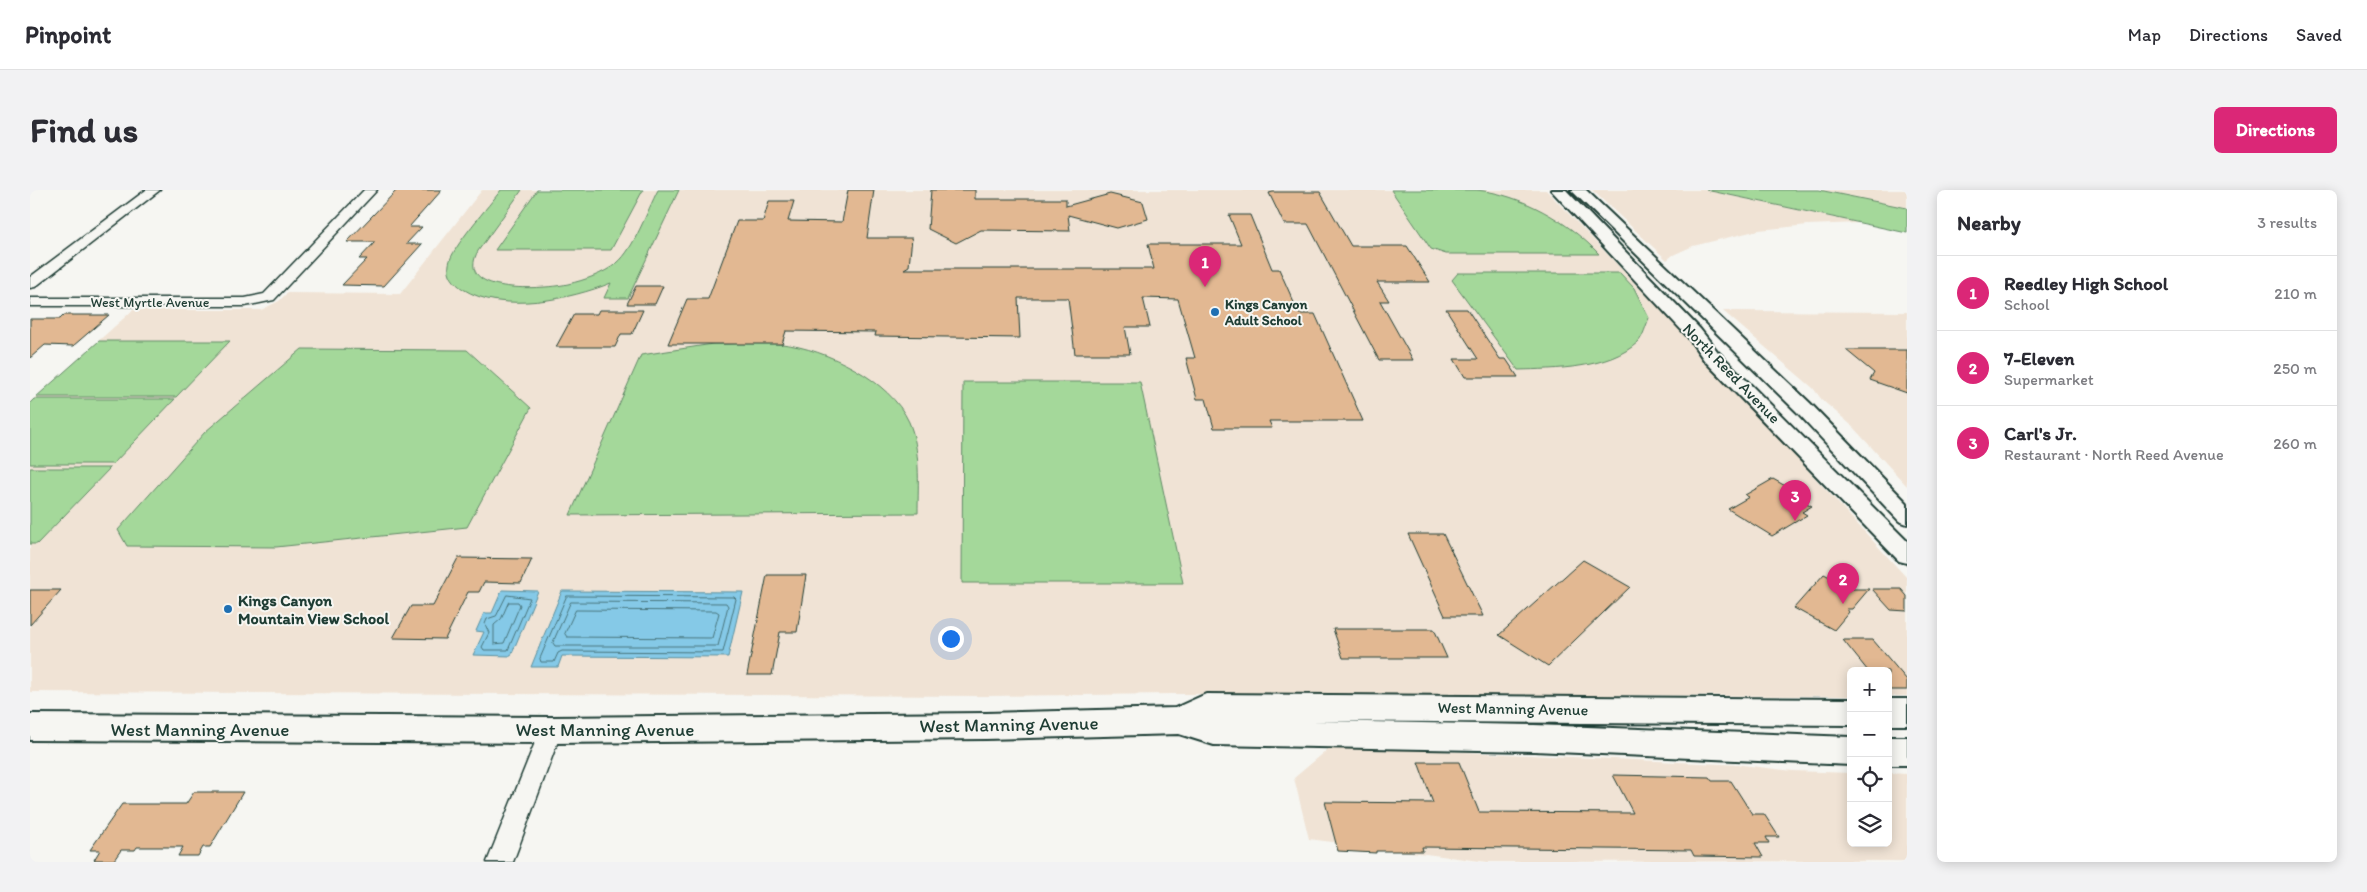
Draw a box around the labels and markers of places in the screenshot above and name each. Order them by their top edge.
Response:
pin: 1 [1189,246,1221,287]
place label: Kings Canyon Adult School [1224,296,1307,329]
marker: Kings Canyon Adult School [1209,306,1221,318]
pin: 3 [1779,480,1811,521]
pin: 2 [1827,563,1859,604]
place label: Kings Canyon Mountain View School [238,591,389,628]
marker: Kings Canyon Mountain View School [222,603,234,615]

